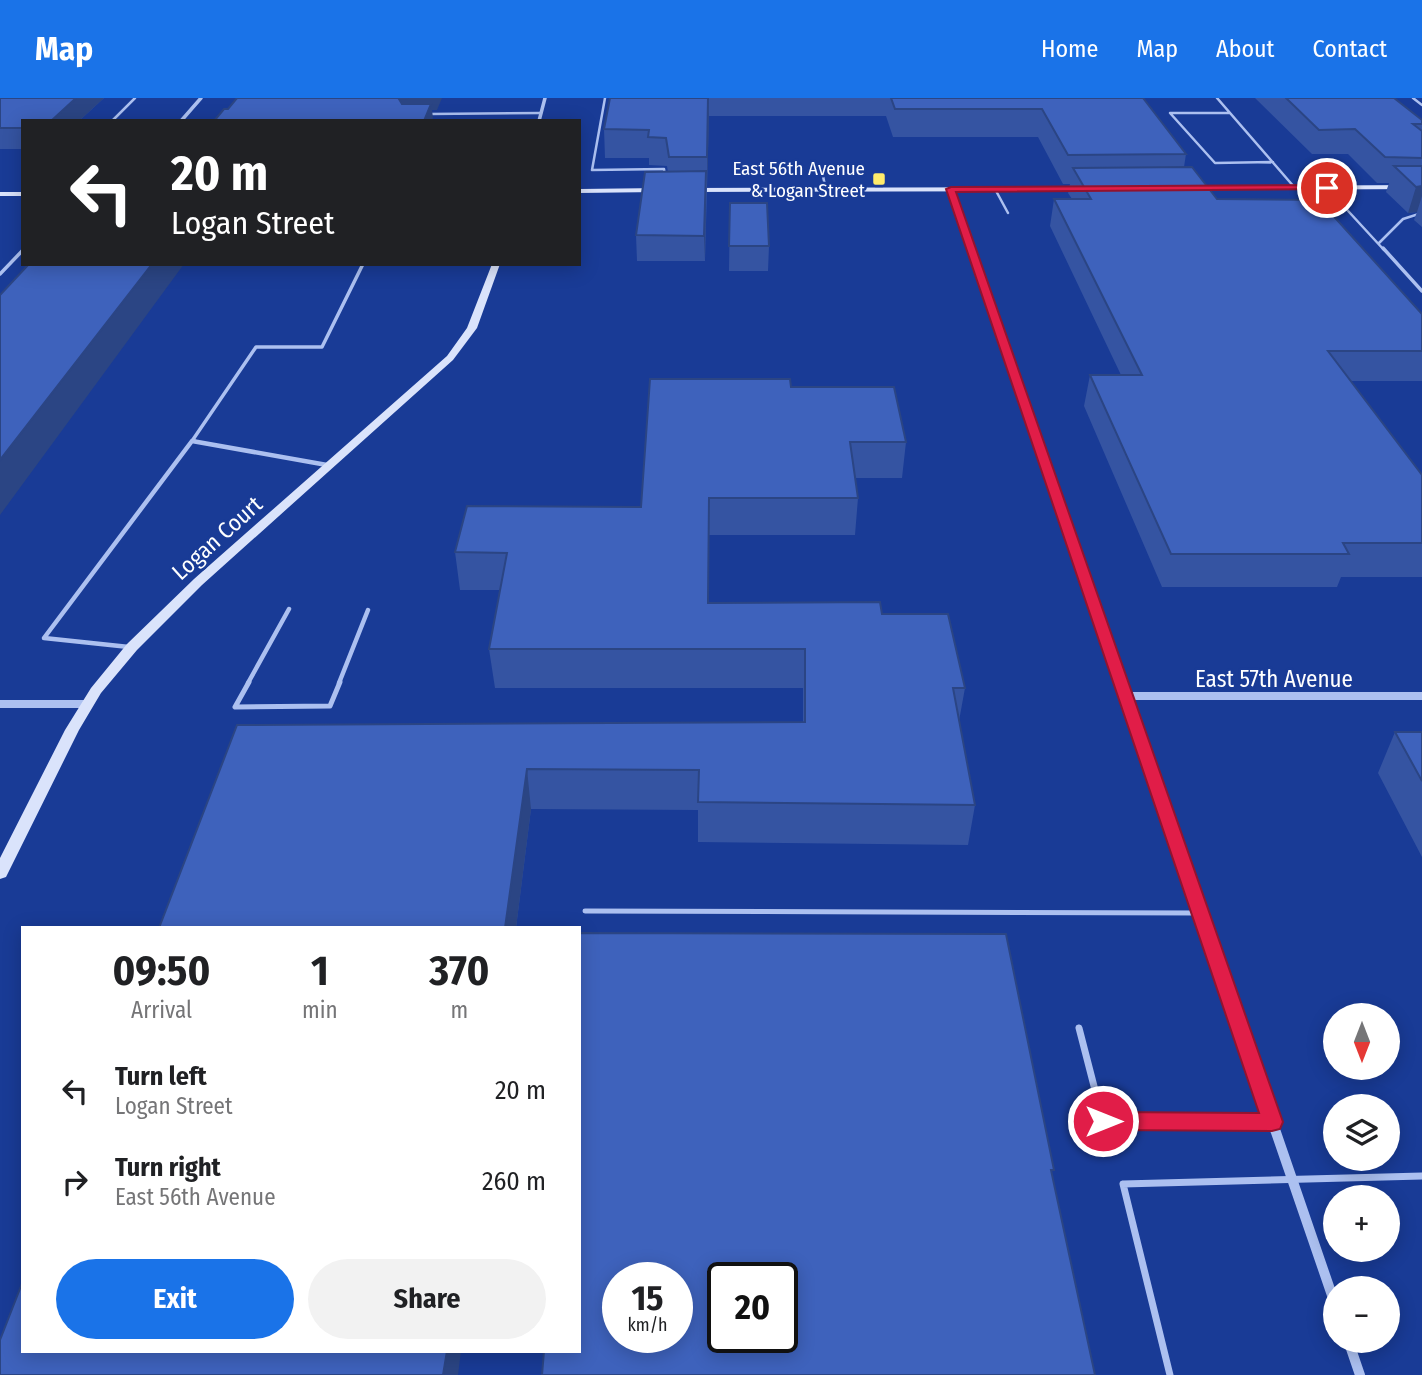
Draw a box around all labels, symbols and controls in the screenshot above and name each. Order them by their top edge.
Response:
text: Map [35,29,93,69]
text: Home [1041,35,1098,63]
text: Map [1136,35,1178,63]
text: About [1216,35,1274,63]
text: Contact [1312,35,1387,63]
text: 20 m [171,144,268,203]
icon: left [56,147,147,238]
place label: East 56th Avenue & Logan Street [732,157,866,202]
pin [1297,158,1357,218]
icon: arrive [1308,169,1346,207]
marker: East 56th Avenue & Logan Street [871,171,887,187]
text: Logan Street [171,204,335,242]
street label: Logan Court [166,490,268,586]
street label: East 57th Avenue [1195,665,1353,693]
text: 09:50 [113,946,210,996]
text: 1 [311,946,329,996]
text: 370 [429,946,489,996]
text: Arrival [131,996,192,1024]
text: min [302,996,338,1024]
text: m [450,996,468,1024]
north arrow [1323,1003,1400,1080]
map controls [1323,1003,1400,1353]
text: Turn left [115,1061,207,1092]
icon: left [56,1072,94,1110]
text: 20 m [495,1075,546,1106]
position arrow [1066,1084,1140,1158]
text: Logan Street [115,1092,233,1120]
button: layers [1323,1094,1400,1171]
text: Turn right [115,1152,221,1183]
icon: right [56,1163,94,1201]
text: 260 m [482,1166,546,1197]
text: East 56th Avenue [115,1183,276,1211]
button: + [1323,1185,1400,1262]
button: Exit [56,1259,294,1339]
button: Share [308,1259,546,1339]
speed limit sign: 20 [707,1262,798,1353]
button: − [1323,1276,1400,1353]
text: 15 [631,1277,663,1319]
text: km/h [627,1314,668,1336]

